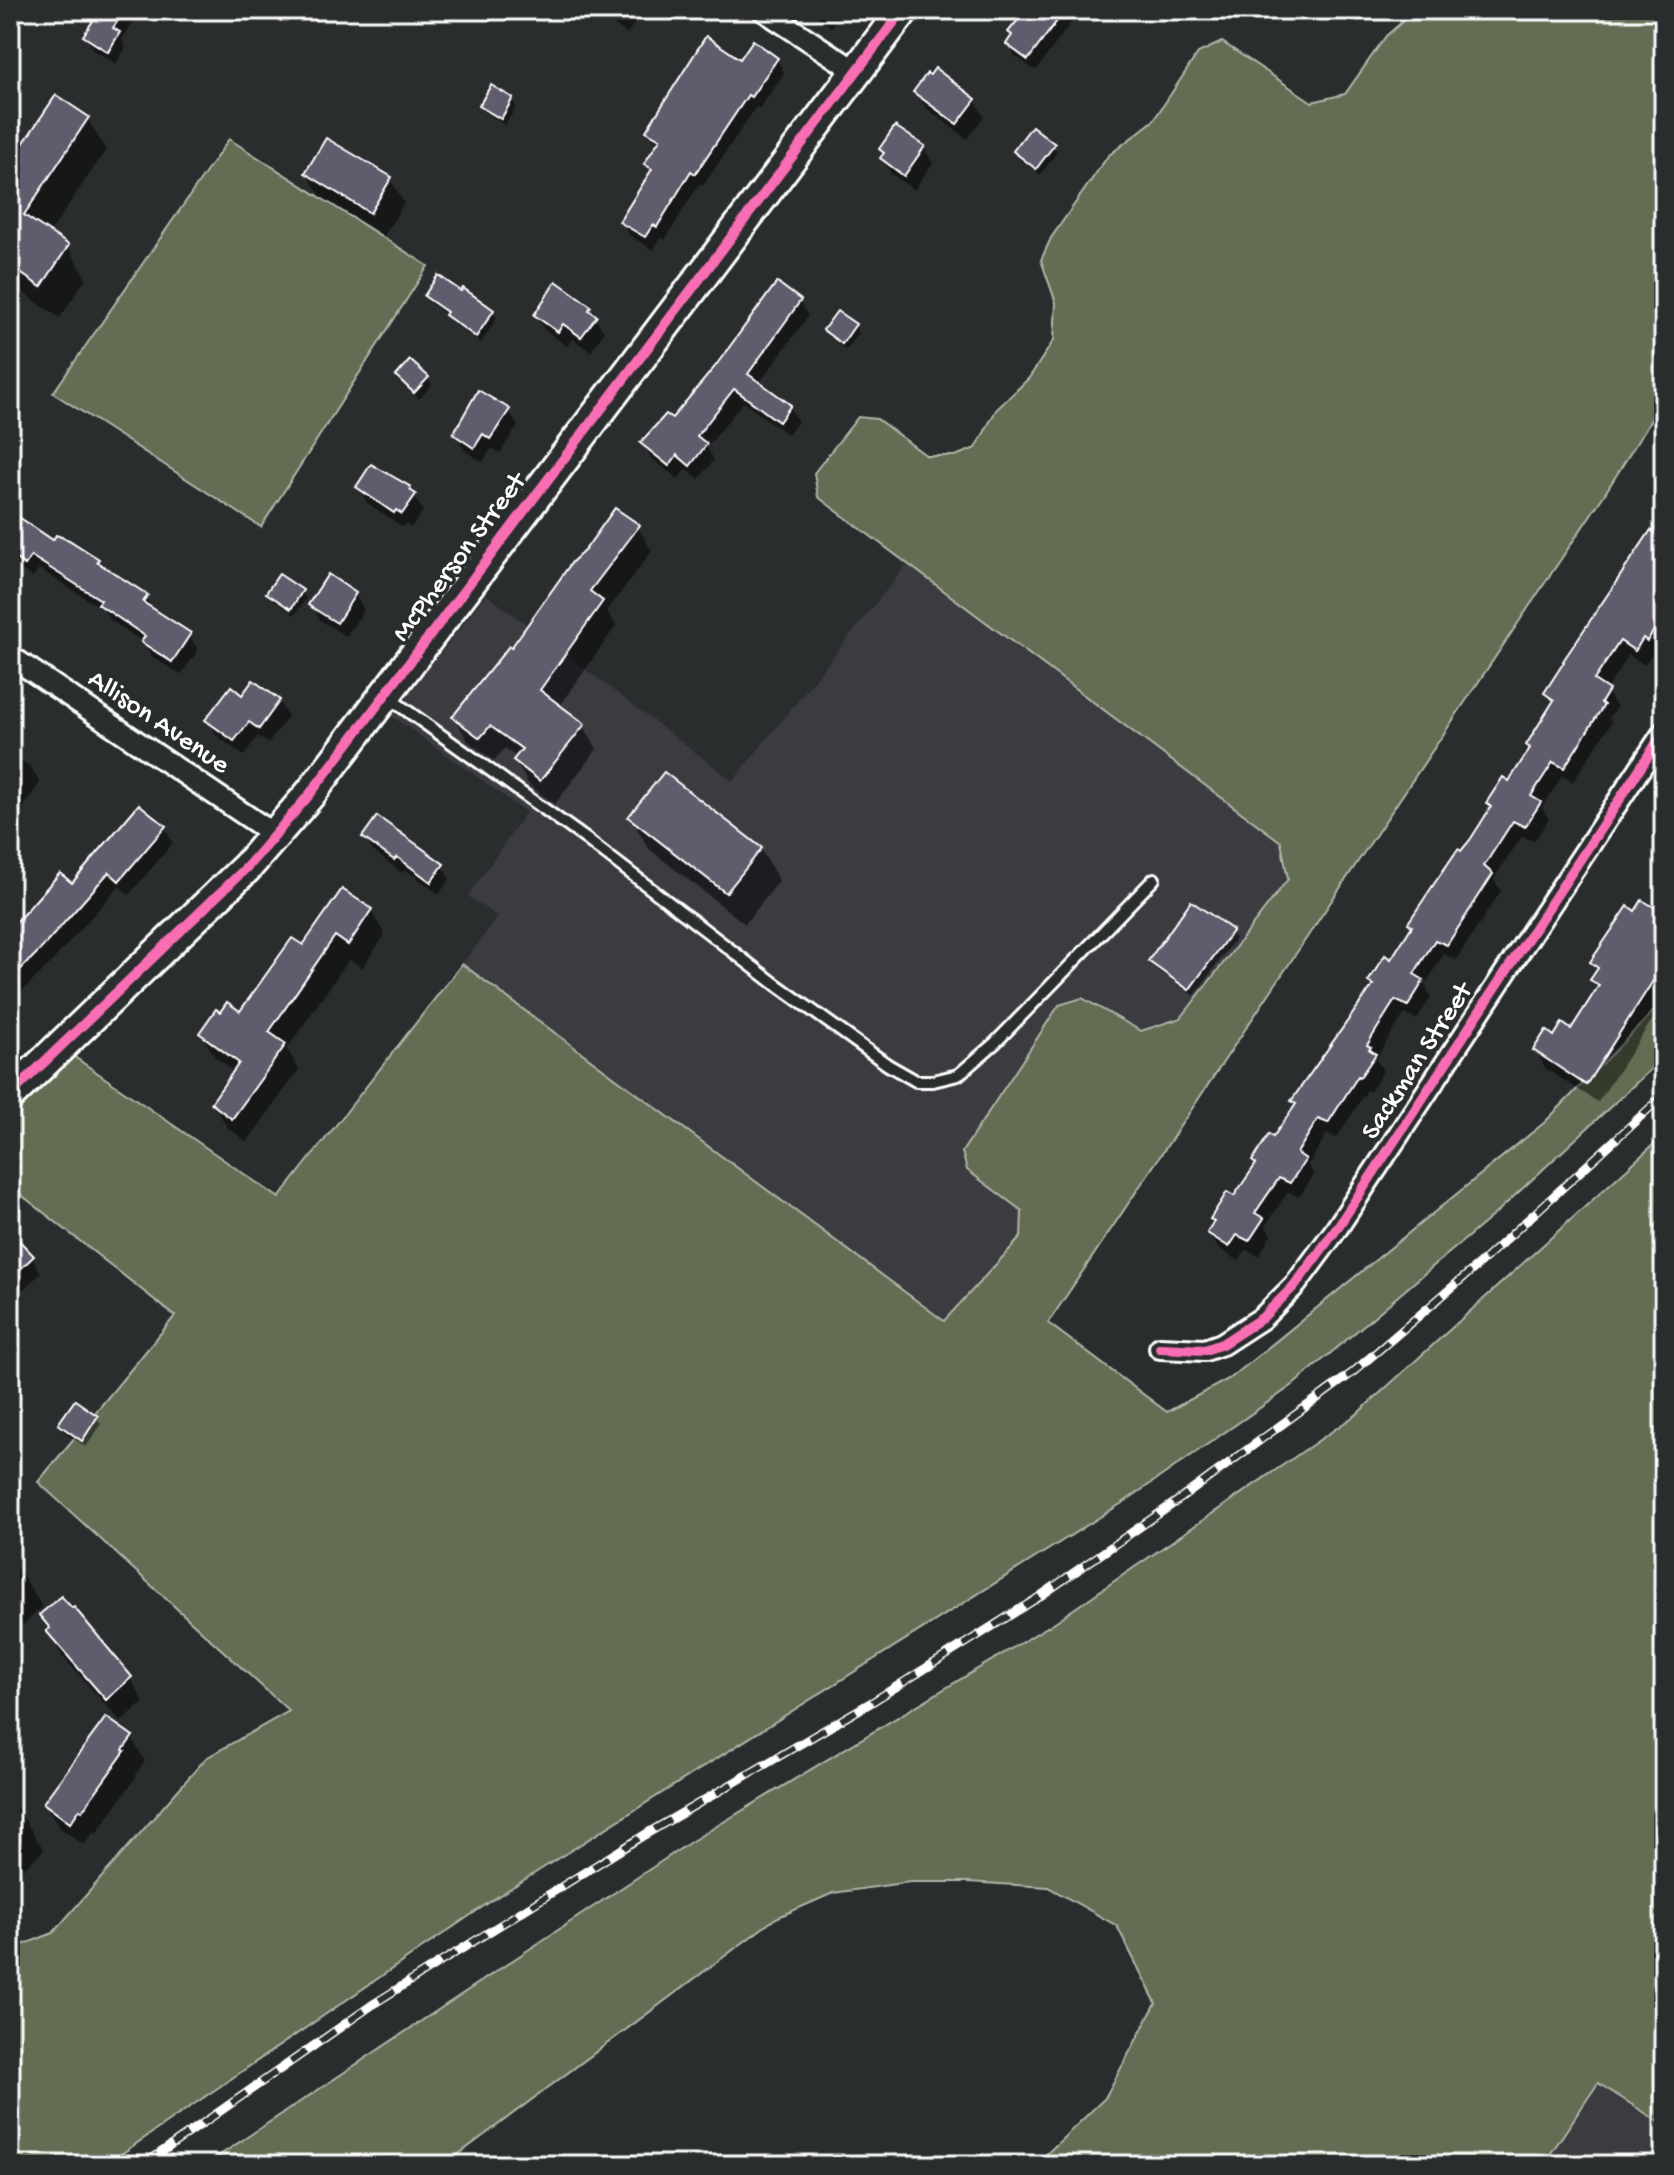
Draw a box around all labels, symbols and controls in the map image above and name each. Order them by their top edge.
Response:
street label: McPherson Street [386,465,536,649]
street label: Allison Avenue [81,663,236,783]
street label: Sackman Street [1355,975,1482,1147]

